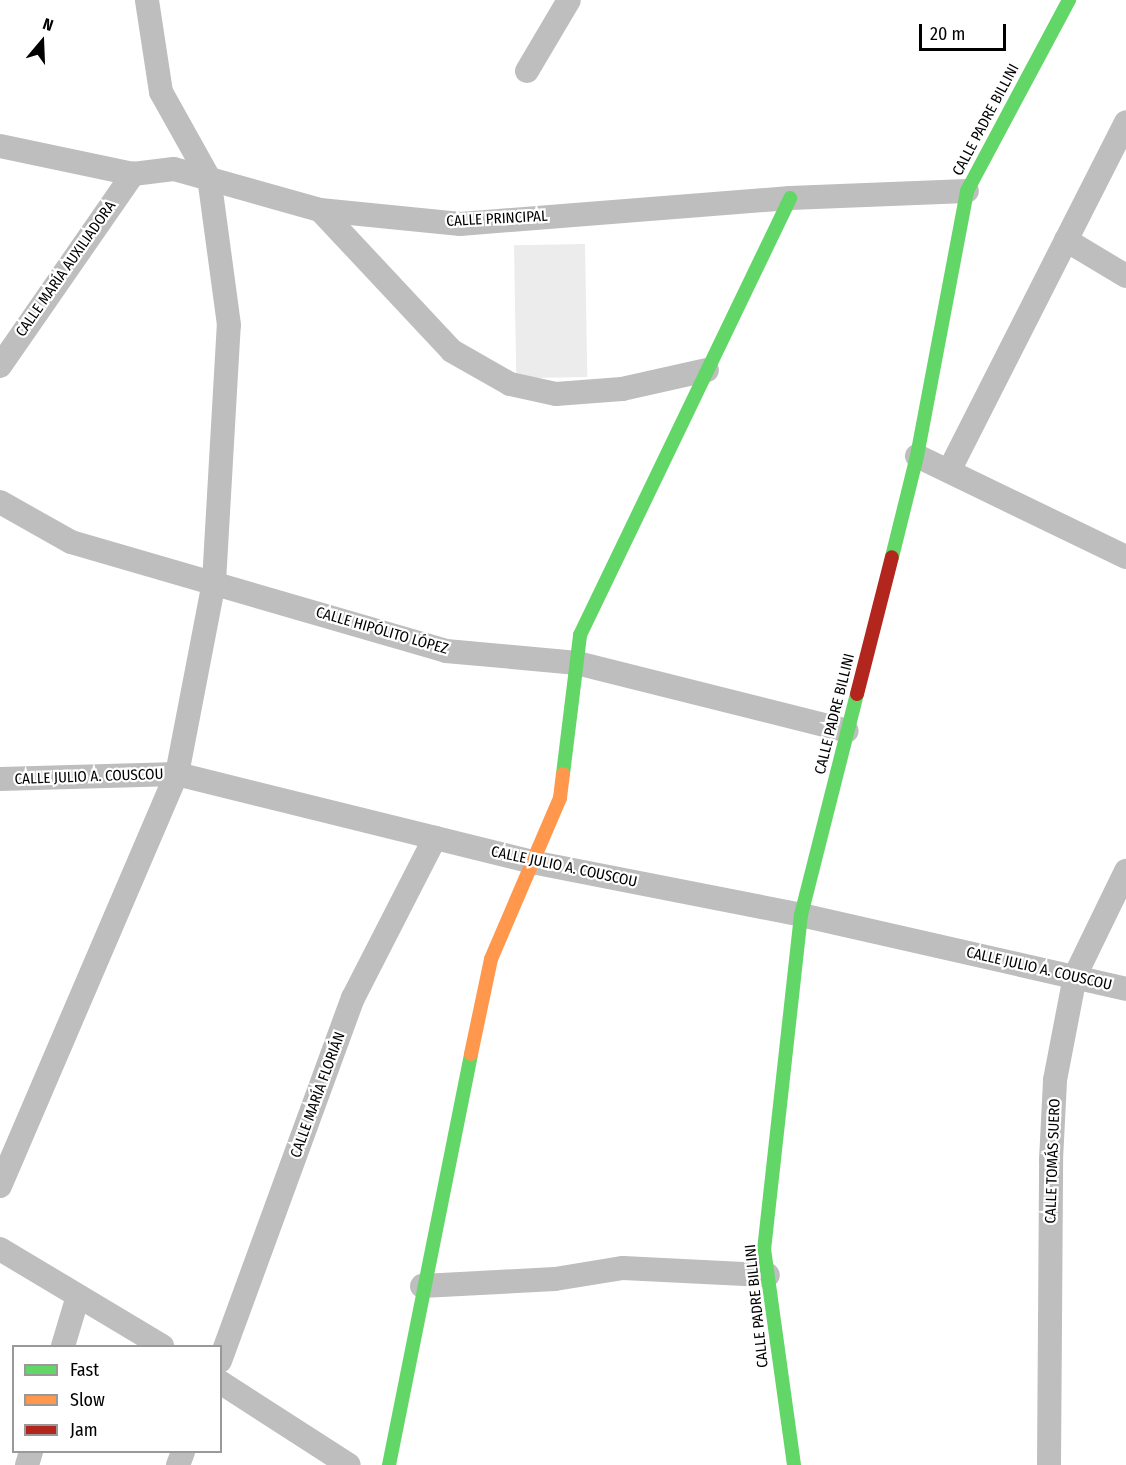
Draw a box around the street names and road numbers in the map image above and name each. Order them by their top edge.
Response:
street label: CALLE PADRE BILLINI [949,61,1023,179]
street label: CALLE MARÍA AUXILIADORA [12,198,120,340]
street label: CALLE PRINCIPAL [446,207,548,231]
street label: CALLE HIPÓLITO LÓPEZ [314,603,450,659]
street label: CALLE PADRE BILLINI [811,652,859,776]
street label: CALLE JULIO A. COUSCOU [14,765,164,789]
street label: CALLE JULIO A. COUSCOU [489,843,639,891]
street label: CALLE JULIO A. COUSCOU [964,943,1114,995]
street label: CALLE MARÍA FLORIÁN [287,1030,349,1160]
street label: CALLE TOMÁS SUERO [1042,1098,1064,1224]
street label: CALLE PADRE BILLINI [742,1243,772,1369]

